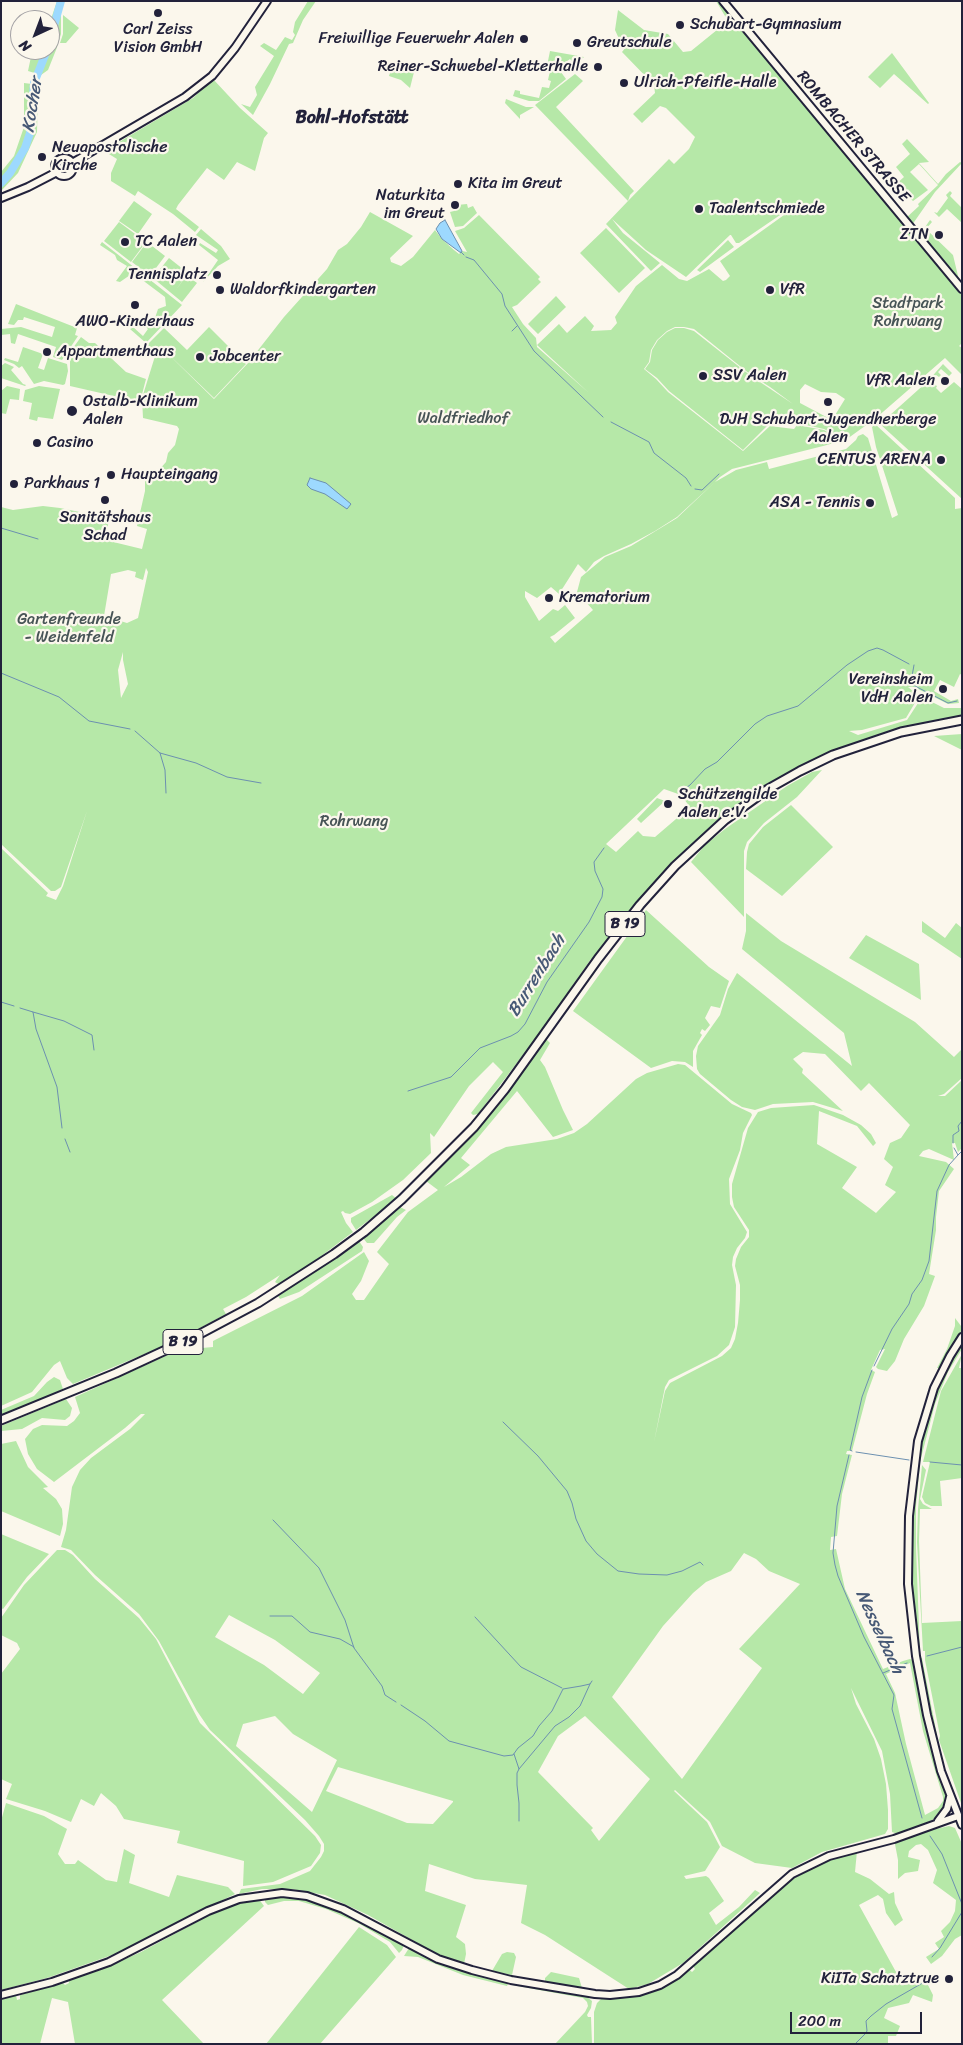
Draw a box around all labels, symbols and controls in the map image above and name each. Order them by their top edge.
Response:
marker: Carl Zeiss Vision GmbH [152,7,164,19]
north arrow [10,10,60,60]
place label: Schubart-Gymnasium [690,15,841,35]
marker: Schubart-Gymnasium [674,19,686,31]
place label: Carl Zeiss Vision GmbH [114,20,202,58]
place label: Freiwillige Feuerwehr Aalen [318,29,514,49]
text: N [13,33,37,58]
marker: Freiwillige Feuerwehr Aalen [518,33,530,45]
place label: Greutschule [587,33,672,53]
marker: Greutschule [571,37,583,49]
place label: Reiner-Schwebel-Kletterhalle [378,57,588,77]
marker: Reiner-Schwebel-Kletterhalle [592,61,604,73]
street label: ROMBACHER STRASSE [792,67,914,207]
place label: Ulrich-Pfeifle-Halle [634,73,777,93]
water label: Kocher [18,76,48,134]
marker: Ulrich-Pfeifle-Halle [618,77,630,89]
district label: Bohl-Hofstätt [295,107,409,129]
place label: Neuapostolische Kirche [52,138,167,176]
marker: Neuapostolische Kirche [36,151,48,163]
place label: Kita im Greut [468,174,563,194]
marker: Kita im Greut [452,178,464,190]
place label: Naturkita im Greut [376,186,445,224]
marker: Naturkita im Greut [449,199,461,211]
place label: Taalentschmiede [709,199,825,219]
marker: Taalentschmiede [693,203,705,215]
place label: ZTN [900,225,929,245]
marker: ZTN [933,229,945,241]
place label: TC Aalen [135,232,197,252]
marker: TC Aalen [119,236,131,248]
place label: Tennisplatz [128,265,207,285]
marker: Tennisplatz [211,269,223,281]
place label: Waldorfkindergarten [230,280,376,300]
place label: VfR [780,280,805,300]
marker: Waldorfkindergarten [214,284,226,296]
marker: VfR [764,284,776,296]
park label: Stadtpark Rohrwang [872,294,944,332]
marker: AWO-Kinderhaus [129,299,141,311]
place label: AWO-Kinderhaus [76,312,194,332]
place label: Appartmenthaus [57,342,174,362]
marker: Appartmenthaus [41,346,53,358]
place label: Jobcenter [210,347,281,367]
marker: Jobcenter [194,351,206,363]
place label: SSV Aalen [713,366,787,386]
marker: SSV Aalen [697,370,709,382]
place label: VfR Aalen [866,371,935,391]
marker: VfR Aalen [939,375,951,387]
place label: Ostalb-Klinikum Aalen [83,392,198,430]
marker: DJH Schubart-Jugendherberge Aalen [822,396,834,408]
marker: Ostalb-Klinikum Aalen [65,404,79,418]
park label: Waldfriedhof [417,409,509,429]
place label: DJH Schubart-Jugendherberge Aalen [720,410,936,448]
place label: Casino [47,433,93,453]
marker: Casino [31,437,43,449]
place label: CENTUS ARENA [818,450,931,470]
marker: CENTUS ARENA [935,454,947,466]
place label: Haupteingang [121,465,218,485]
marker: Haupteingang [105,469,117,481]
place label: Parkhaus 1 [24,474,100,494]
marker: Parkhaus 1 [8,478,20,490]
place label: ASA - Tennis [769,493,860,513]
marker: Sanitätshaus Schad [99,494,111,506]
marker: ASA - Tennis [864,497,876,509]
place label: Sanitätshaus Schad [59,508,151,546]
place label: Krematorium [559,588,650,608]
marker: Krematorium [543,592,555,604]
park label: Gartenfreunde - Weidenfeld [17,610,121,648]
place label: Vereinsheim VdH Aalen [849,670,933,708]
marker: Vereinsheim VdH Aalen [937,683,949,695]
place label: Schützengilde Aalen e.V. [678,785,777,823]
marker: Schützengilde Aalen e.V. [662,798,674,810]
park label: Rohrwang [320,812,388,832]
road number: B 19 [605,912,645,936]
water label: Burrenbach [503,931,571,1021]
road number: B 19 [163,1330,203,1354]
water label: Nesselbach [850,1587,908,1677]
place label: KiITa Schatztrue [821,1969,939,1989]
marker: KiITa Schatztrue [943,1973,955,1985]
scale bar [793,2002,926,2034]
text: 200 m [798,2008,841,2034]

